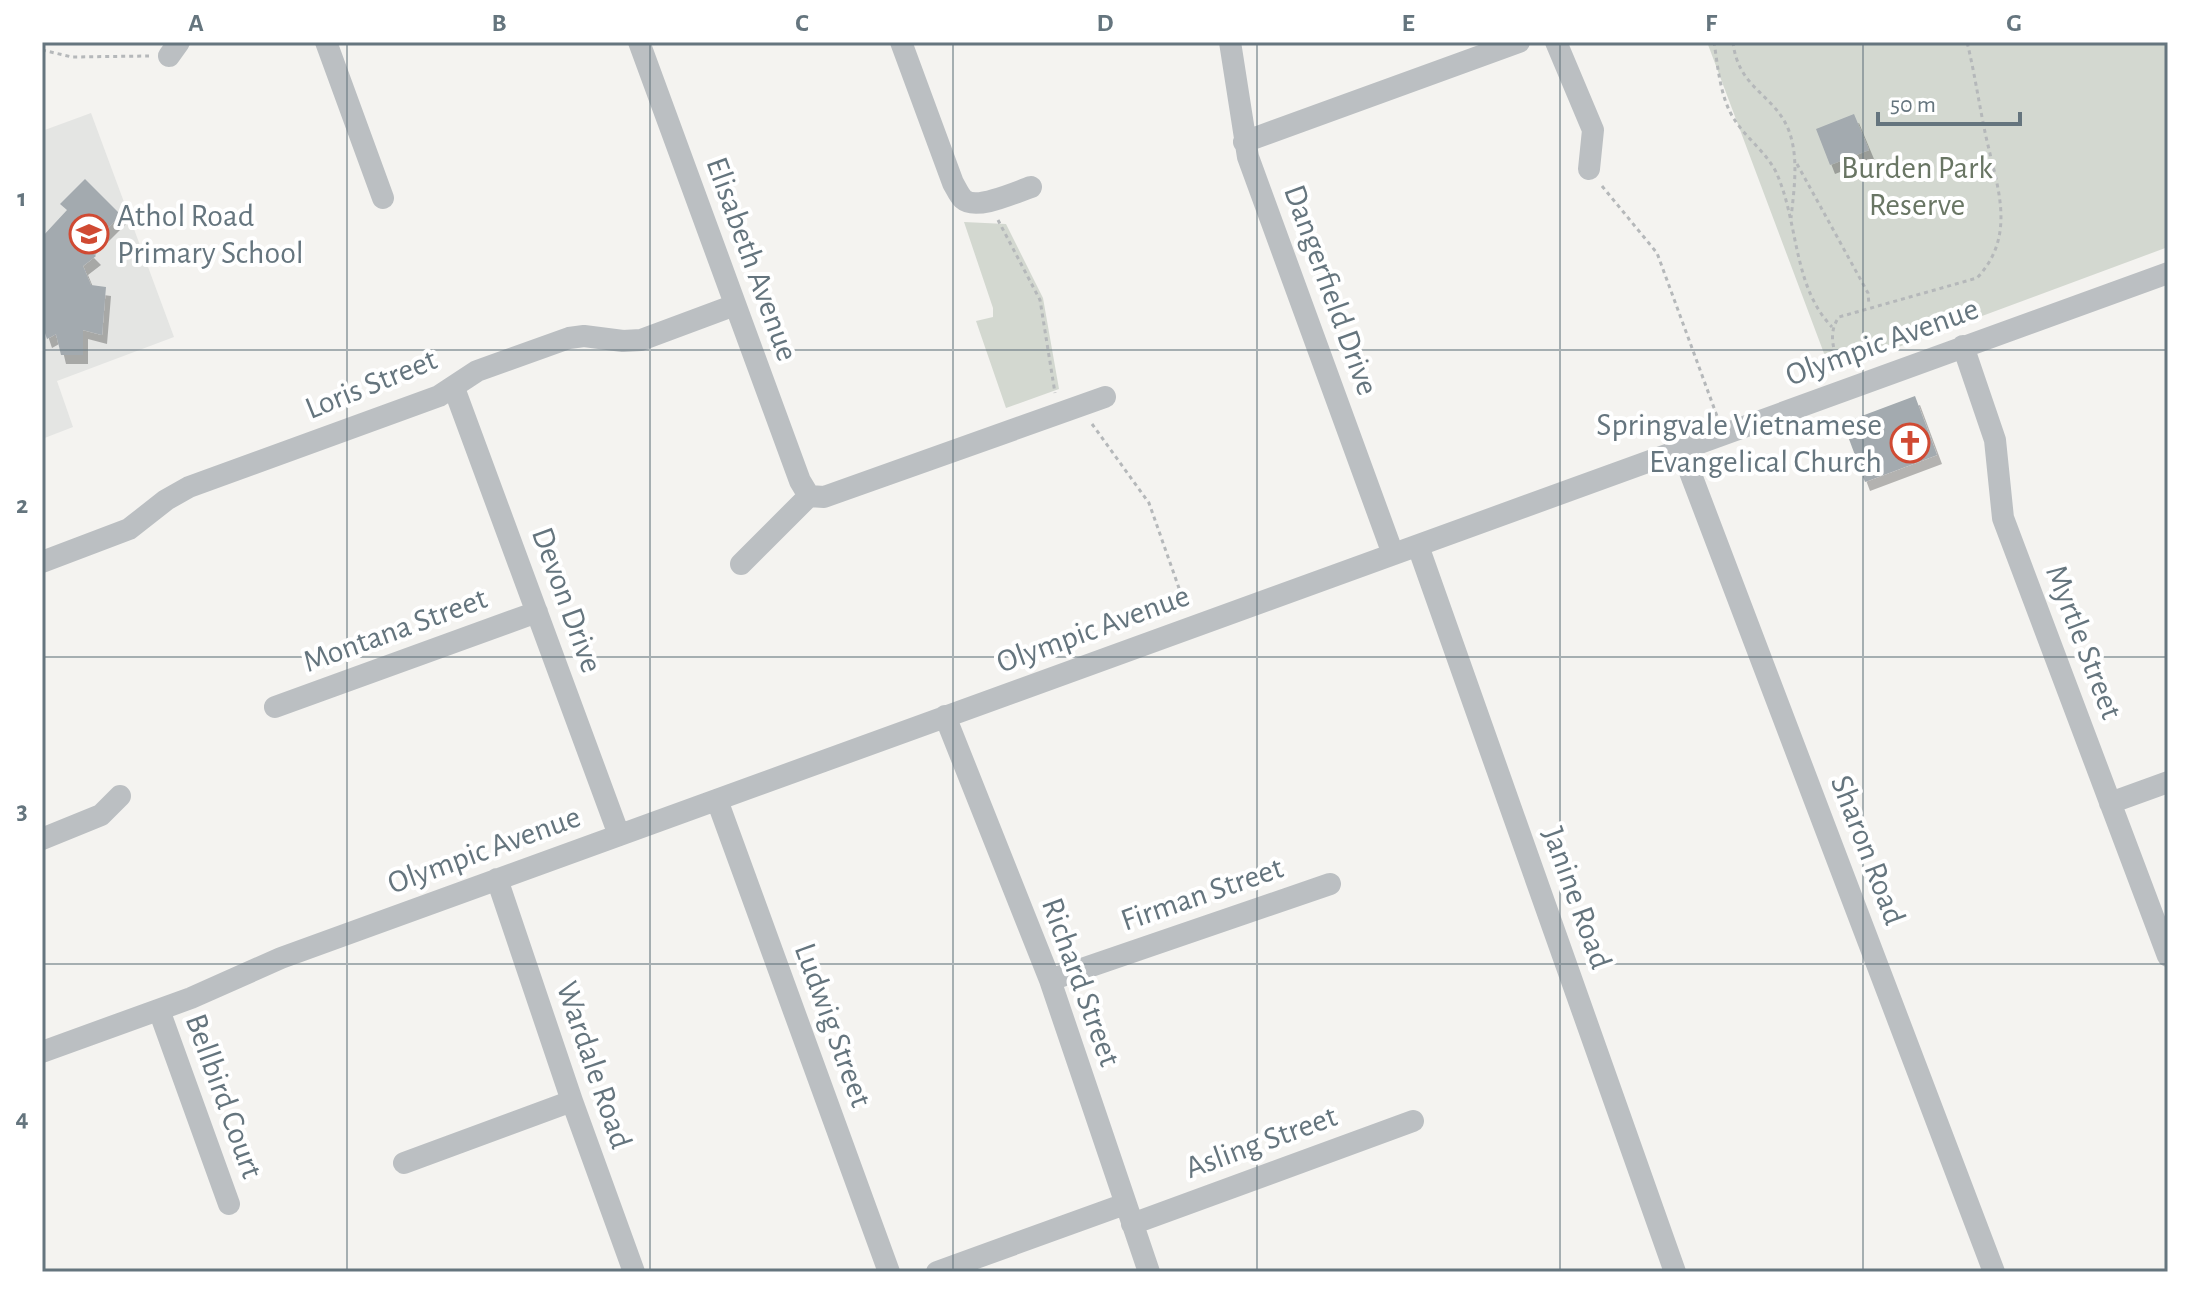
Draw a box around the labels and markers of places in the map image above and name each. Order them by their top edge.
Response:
place label: Athol Road Primary School [117,200,304,269]
school or university icon: Athol Road Primary School [68,213,110,255]
place label: Springvale Vietnamese Evangelical Church [1596,409,1882,478]
church icon: Springvale Vietnamese Evangelical Church [1889,422,1931,464]

